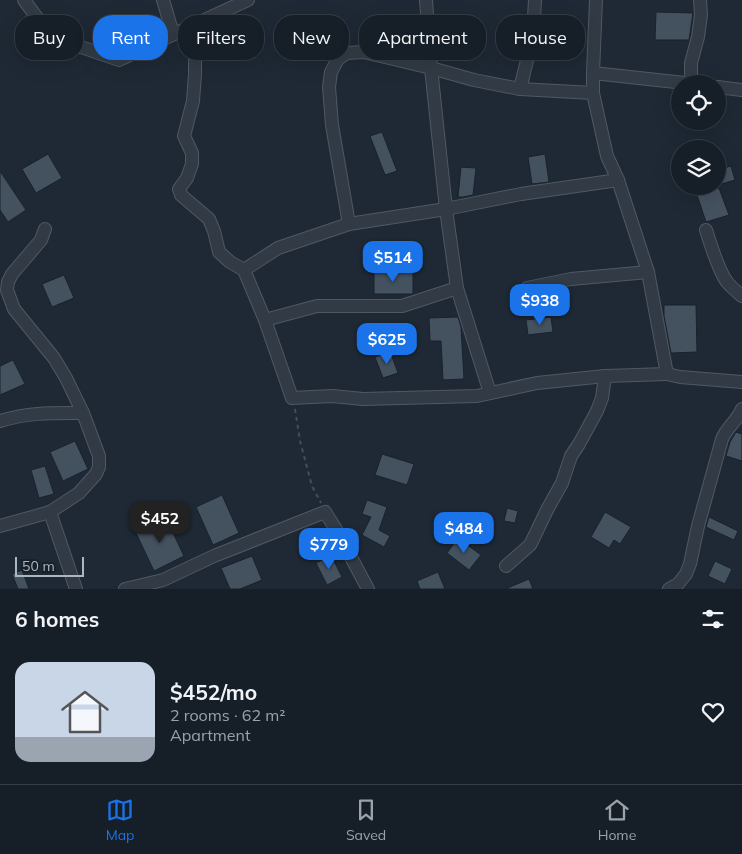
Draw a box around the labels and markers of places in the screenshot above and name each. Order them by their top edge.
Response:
pin: $514 [363,240,423,283]
pin: $938 [510,284,570,326]
pin: $625 [357,322,417,365]
pin: $452 [130,502,190,544]
pin: $484 [434,512,494,554]
pin: $779 [299,528,359,570]

